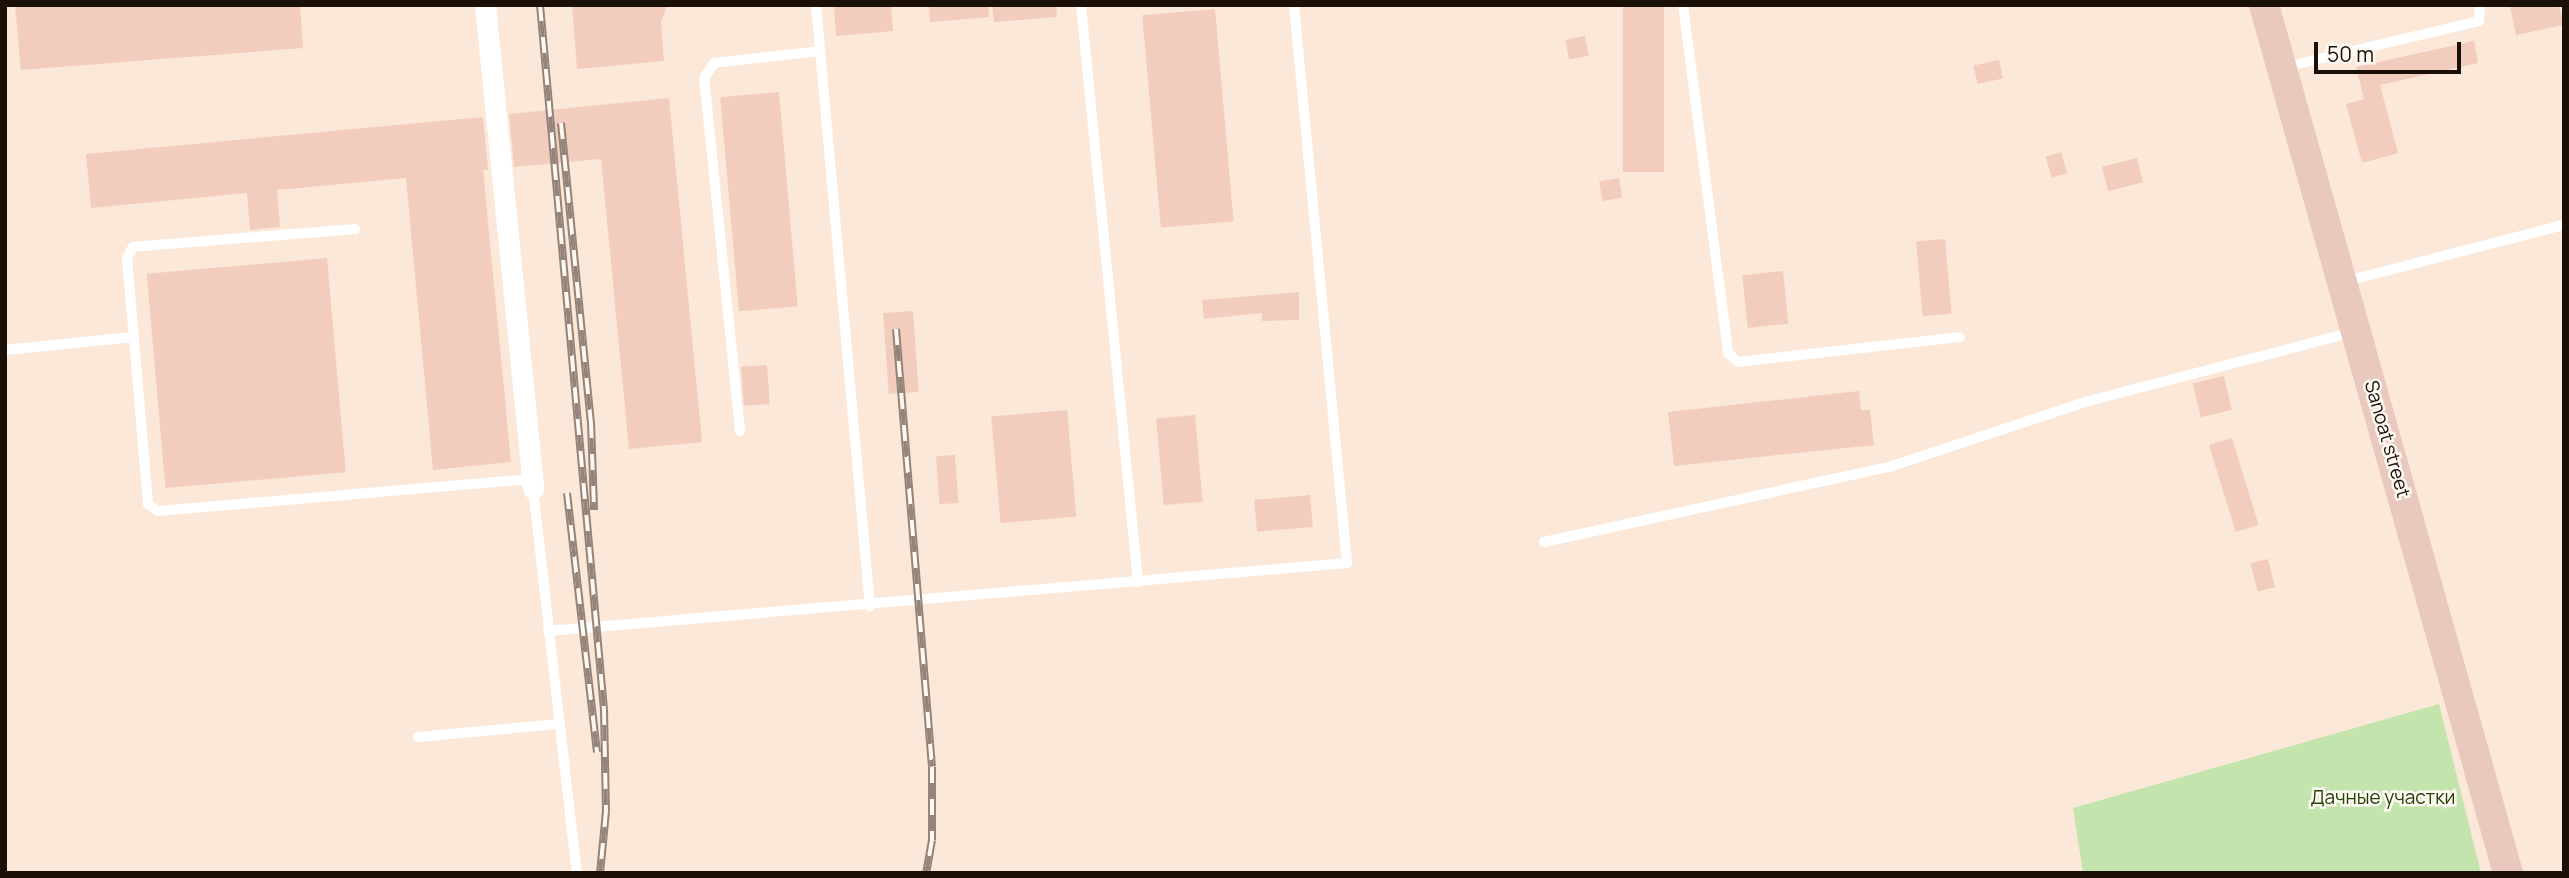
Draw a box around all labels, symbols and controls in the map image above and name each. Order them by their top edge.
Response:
scale bar [2317,28,2464,72]
text: 50 m [2327,40,2374,68]
street label: Sanoat street [2359,378,2415,500]
park label: Дачные участки [2311,787,2455,809]

